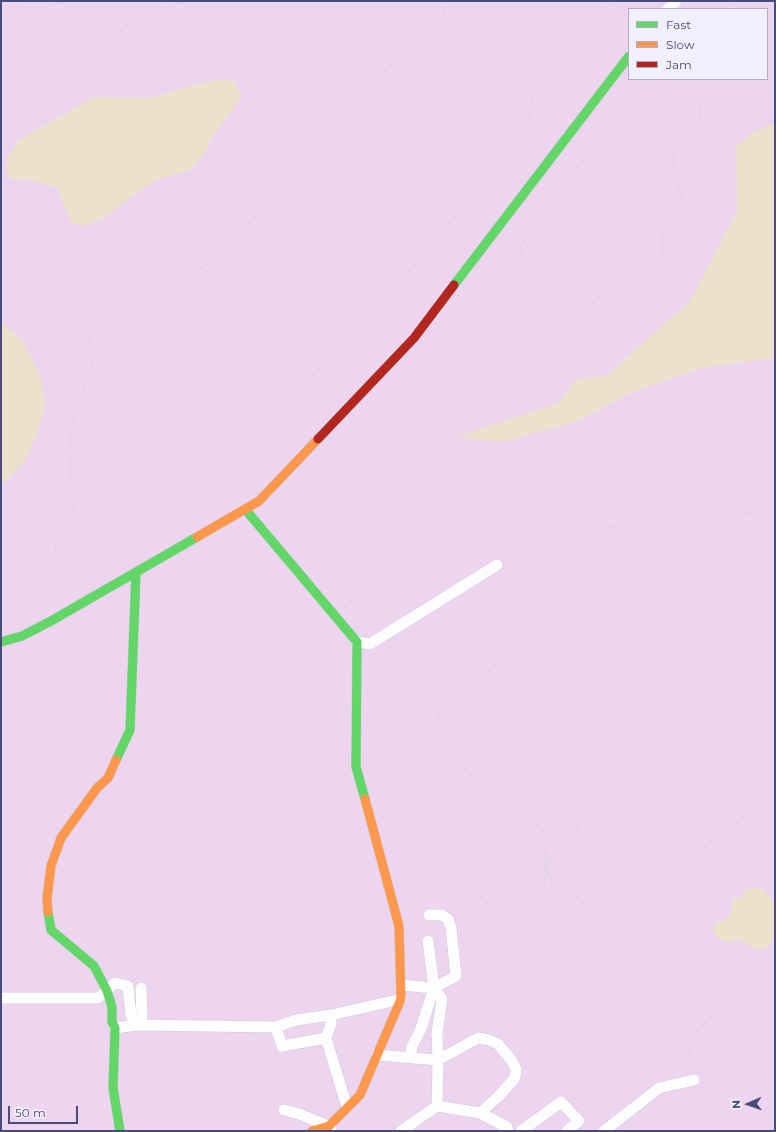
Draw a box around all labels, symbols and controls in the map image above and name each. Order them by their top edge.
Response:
legend [628,8,768,80]
text: Fast [666,17,691,32]
text: Slow [666,37,695,52]
text: Jam [666,57,692,72]
north arrow [728,1084,768,1124]
scale bar [10,1098,80,1124]
text: N [729,1100,743,1109]
text: 50 m [15,1105,46,1120]

